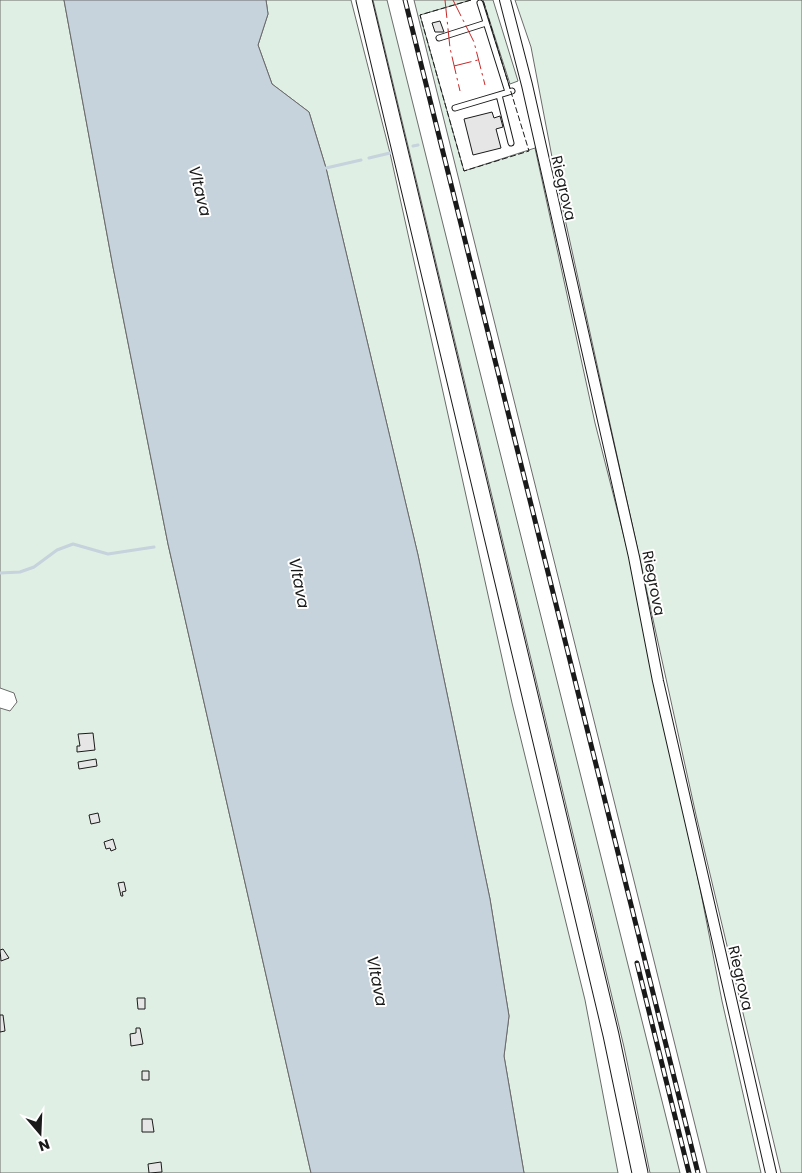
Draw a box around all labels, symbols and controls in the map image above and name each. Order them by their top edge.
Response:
street label: Riegrova [546,153,582,223]
water label: Vltava [183,163,217,219]
street label: Riegrova [637,549,671,617]
water label: Vltava [283,556,315,610]
street label: Riegrova [723,943,759,1013]
water label: Vltava [361,954,393,1008]
north arrow [15,1108,65,1158]
text: N [36,1134,52,1156]

